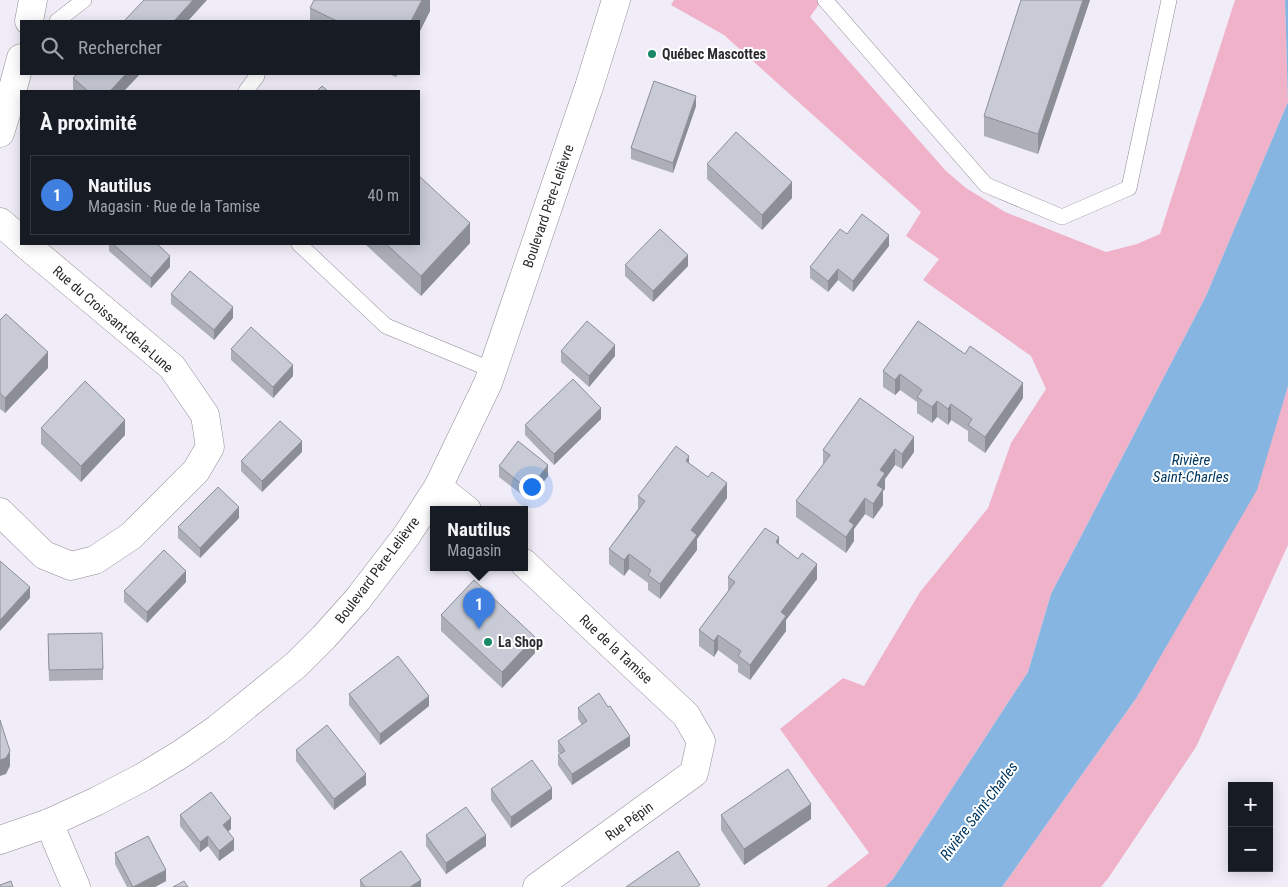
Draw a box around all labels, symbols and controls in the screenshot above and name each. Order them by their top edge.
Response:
search box [20,20,420,75]
icon: search [38,34,66,62]
text: Rechercher [78,36,162,59]
place label: Québec Mascottes [662,46,766,62]
marker: Québec Mascottes [646,48,658,60]
text: À proximité [40,111,137,135]
street label: Boulevard Père-Lelièvre [519,142,577,270]
text: Nautilus [88,174,151,197]
text: 1 [53,186,61,205]
text: 40 m [367,186,399,205]
text: Magasin · Rue de la Tamise [88,197,260,216]
street label: Rue du Croissant-de-la-Lune [50,262,177,376]
water label: Rivière Saint-Charles [1153,451,1230,486]
your location [519,474,545,500]
popup [430,506,528,571]
street label: Boulevard Père-Lelièvre [332,513,423,626]
text: Nautilus [447,518,511,541]
text: Magasin [447,541,501,560]
pin: 1 [463,588,495,629]
street label: Rue de la Tamise [576,611,656,687]
place label: La Shop [498,634,543,650]
marker: La Shop [482,636,494,648]
water label: Rivière Saint-Charles [936,758,1022,864]
map controls [1228,782,1273,872]
button: + [1228,782,1273,827]
street label: Rue Pépin [602,798,656,844]
button: − [1228,827,1273,872]

